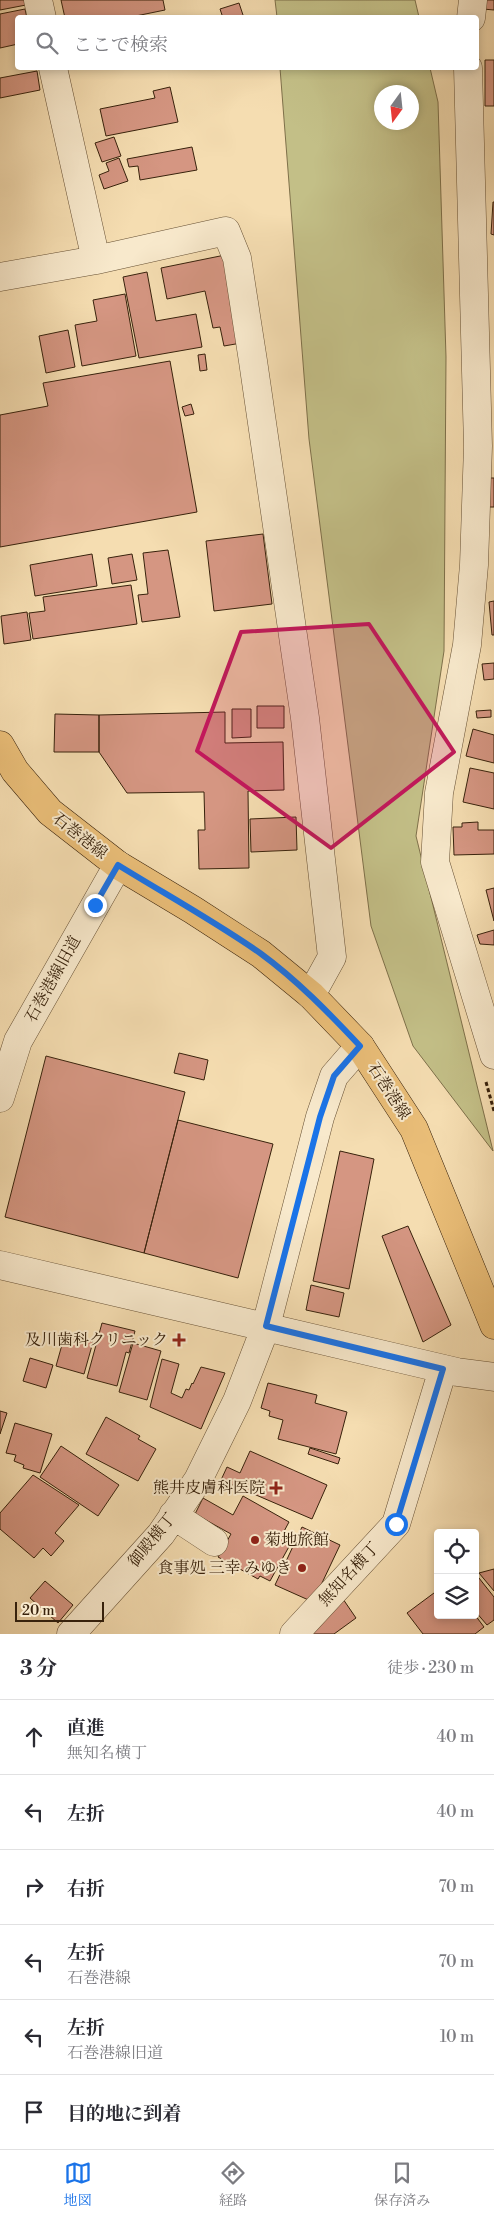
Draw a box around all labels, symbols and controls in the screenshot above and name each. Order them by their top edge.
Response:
search box [15,15,479,70]
icon: search [33,29,61,57]
text: ここで検索 [73,33,168,57]
north arrow [374,85,419,130]
street label: 石巻港線 [49,808,111,864]
route end [84,894,107,917]
street label: 石巻港線旧道 [21,932,85,1026]
street label: 石巻港線 [363,1059,415,1123]
place label: 及川歯科クリニック [25,1330,168,1350]
marker: 及川歯科クリニック [172,1333,186,1347]
place label: 熊井皮膚科医院 [153,1478,265,1498]
marker: 熊井皮膚科医院 [269,1481,283,1495]
street label: 御殿横丁 [124,1509,180,1571]
route start [385,1513,408,1536]
map controls [434,1529,479,1619]
button: locate [434,1529,479,1574]
place label: 菊地旅館 [265,1530,329,1550]
marker: 菊地旅館 [249,1534,261,1546]
street label: 無知名横丁 [314,1538,384,1610]
place label: 食事処 三幸 みゆき [157,1558,292,1578]
marker: 食事処 三幸 みゆき [296,1562,308,1574]
button: layers [434,1574,479,1619]
scale bar [15,1599,104,1622]
text: 20 m [22,1602,54,1620]
text: 3 分 [20,1656,57,1682]
text: 徒歩 · 230 m [387,1658,474,1678]
text: 直進 [67,1716,105,1740]
icon: ahead [20,1723,48,1751]
text: 40 m [437,1727,474,1747]
text: 無知名横丁 [67,1743,147,1763]
icon: left [20,1798,48,1826]
text: 左折 [67,1802,105,1826]
text: 40 m [437,1802,474,1822]
icon: right [20,1873,48,1901]
text: 右折 [67,1877,105,1901]
text: 70 m [438,1877,474,1897]
text: 左折 [67,1941,105,1965]
icon: left [20,1948,48,1976]
text: 70 m [438,1952,474,1972]
text: 石巻港線 [67,1968,131,1988]
text: 左折 [67,2016,105,2040]
icon: left [20,2023,48,2051]
text: 10 m [440,2027,474,2047]
text: 石巻港線旧道 [67,2043,163,2063]
icon: arrive [20,2098,48,2126]
text: 目的地に到着 [67,2102,181,2126]
tab: 地図 [64,2159,92,2210]
tab: 経路 [219,2159,247,2210]
tab: 保存済み [374,2159,430,2210]

